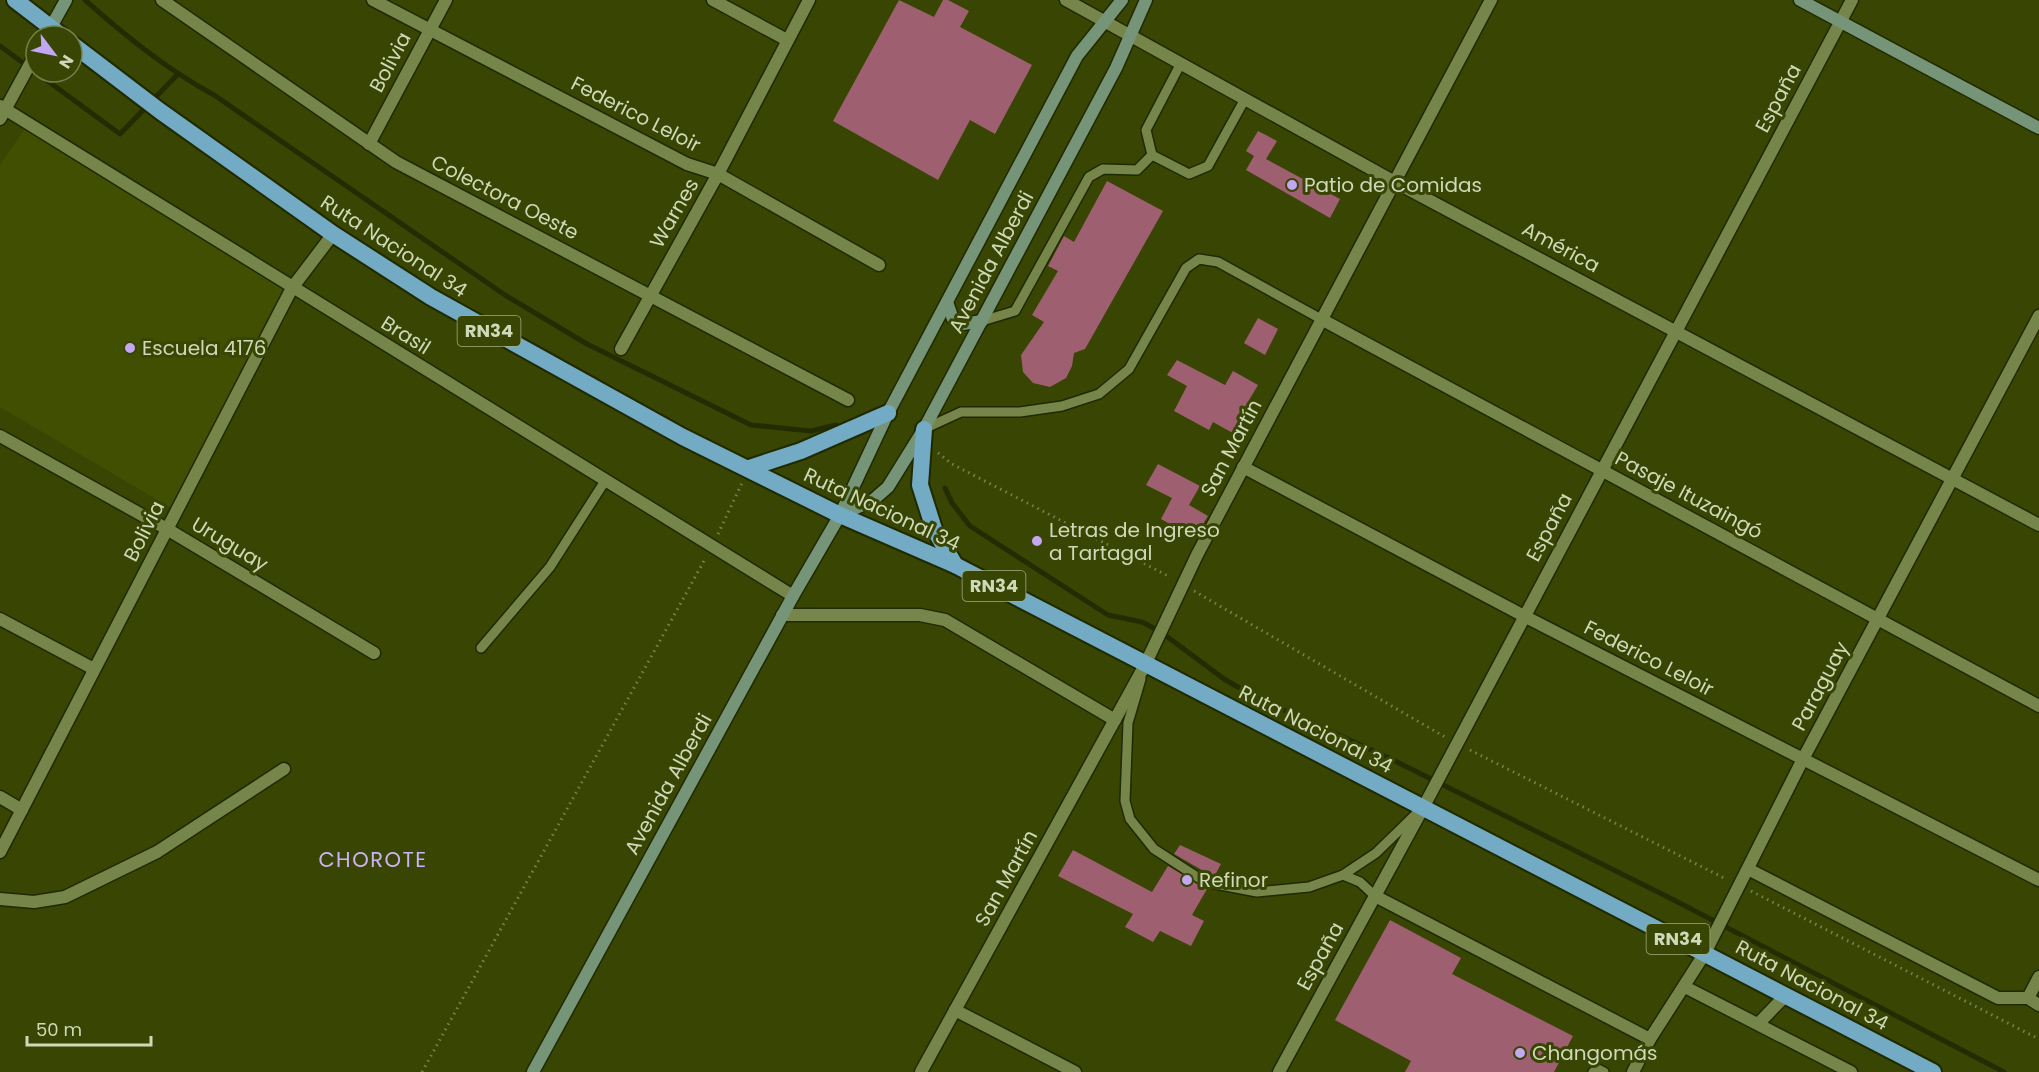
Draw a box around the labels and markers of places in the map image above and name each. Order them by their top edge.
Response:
place label: Patio de Comidas [1304,171,1482,199]
marker: Patio de Comidas [1285,178,1299,192]
place label: Escuela 4176 [142,334,266,362]
marker: Escuela 4176 [123,341,137,355]
place label: Letras de Ingreso a Tartagal [1049,516,1220,567]
marker: Letras de Ingreso a Tartagal [1030,534,1044,548]
place label: Refinor [1199,866,1268,894]
marker: Refinor [1180,873,1194,887]
place label: Changomás [1532,1039,1657,1067]
marker: Changomás [1513,1046,1527,1060]

